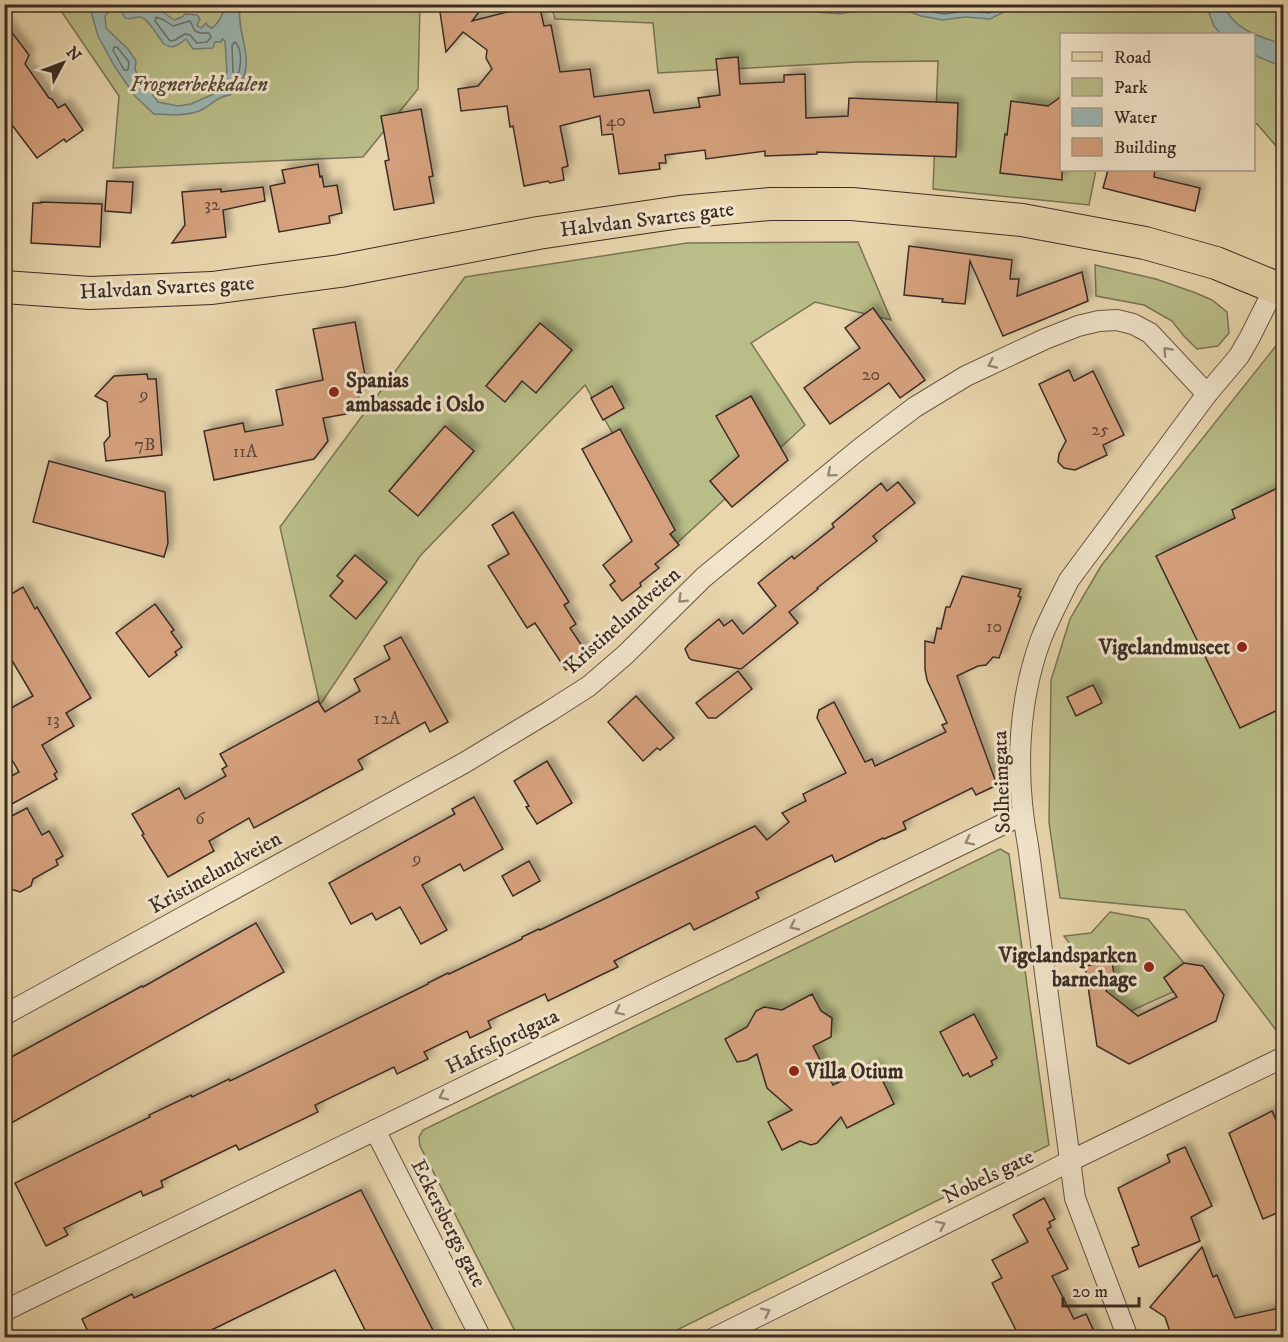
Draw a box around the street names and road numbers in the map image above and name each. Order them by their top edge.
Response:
street label: Halvdan Svartes gate [559,196,736,244]
street label: Halvdan Svartes gate [79,270,255,306]
street label: Kristinelundveien [559,562,686,680]
street label: Solheimgata [987,730,1017,834]
street label: Kristinelundveien [145,826,286,920]
street label: Hafrsfjordgata [441,1003,563,1081]
street label: Nobels gate [939,1144,1038,1210]
street label: Eckersbergs gate [405,1155,492,1292]

